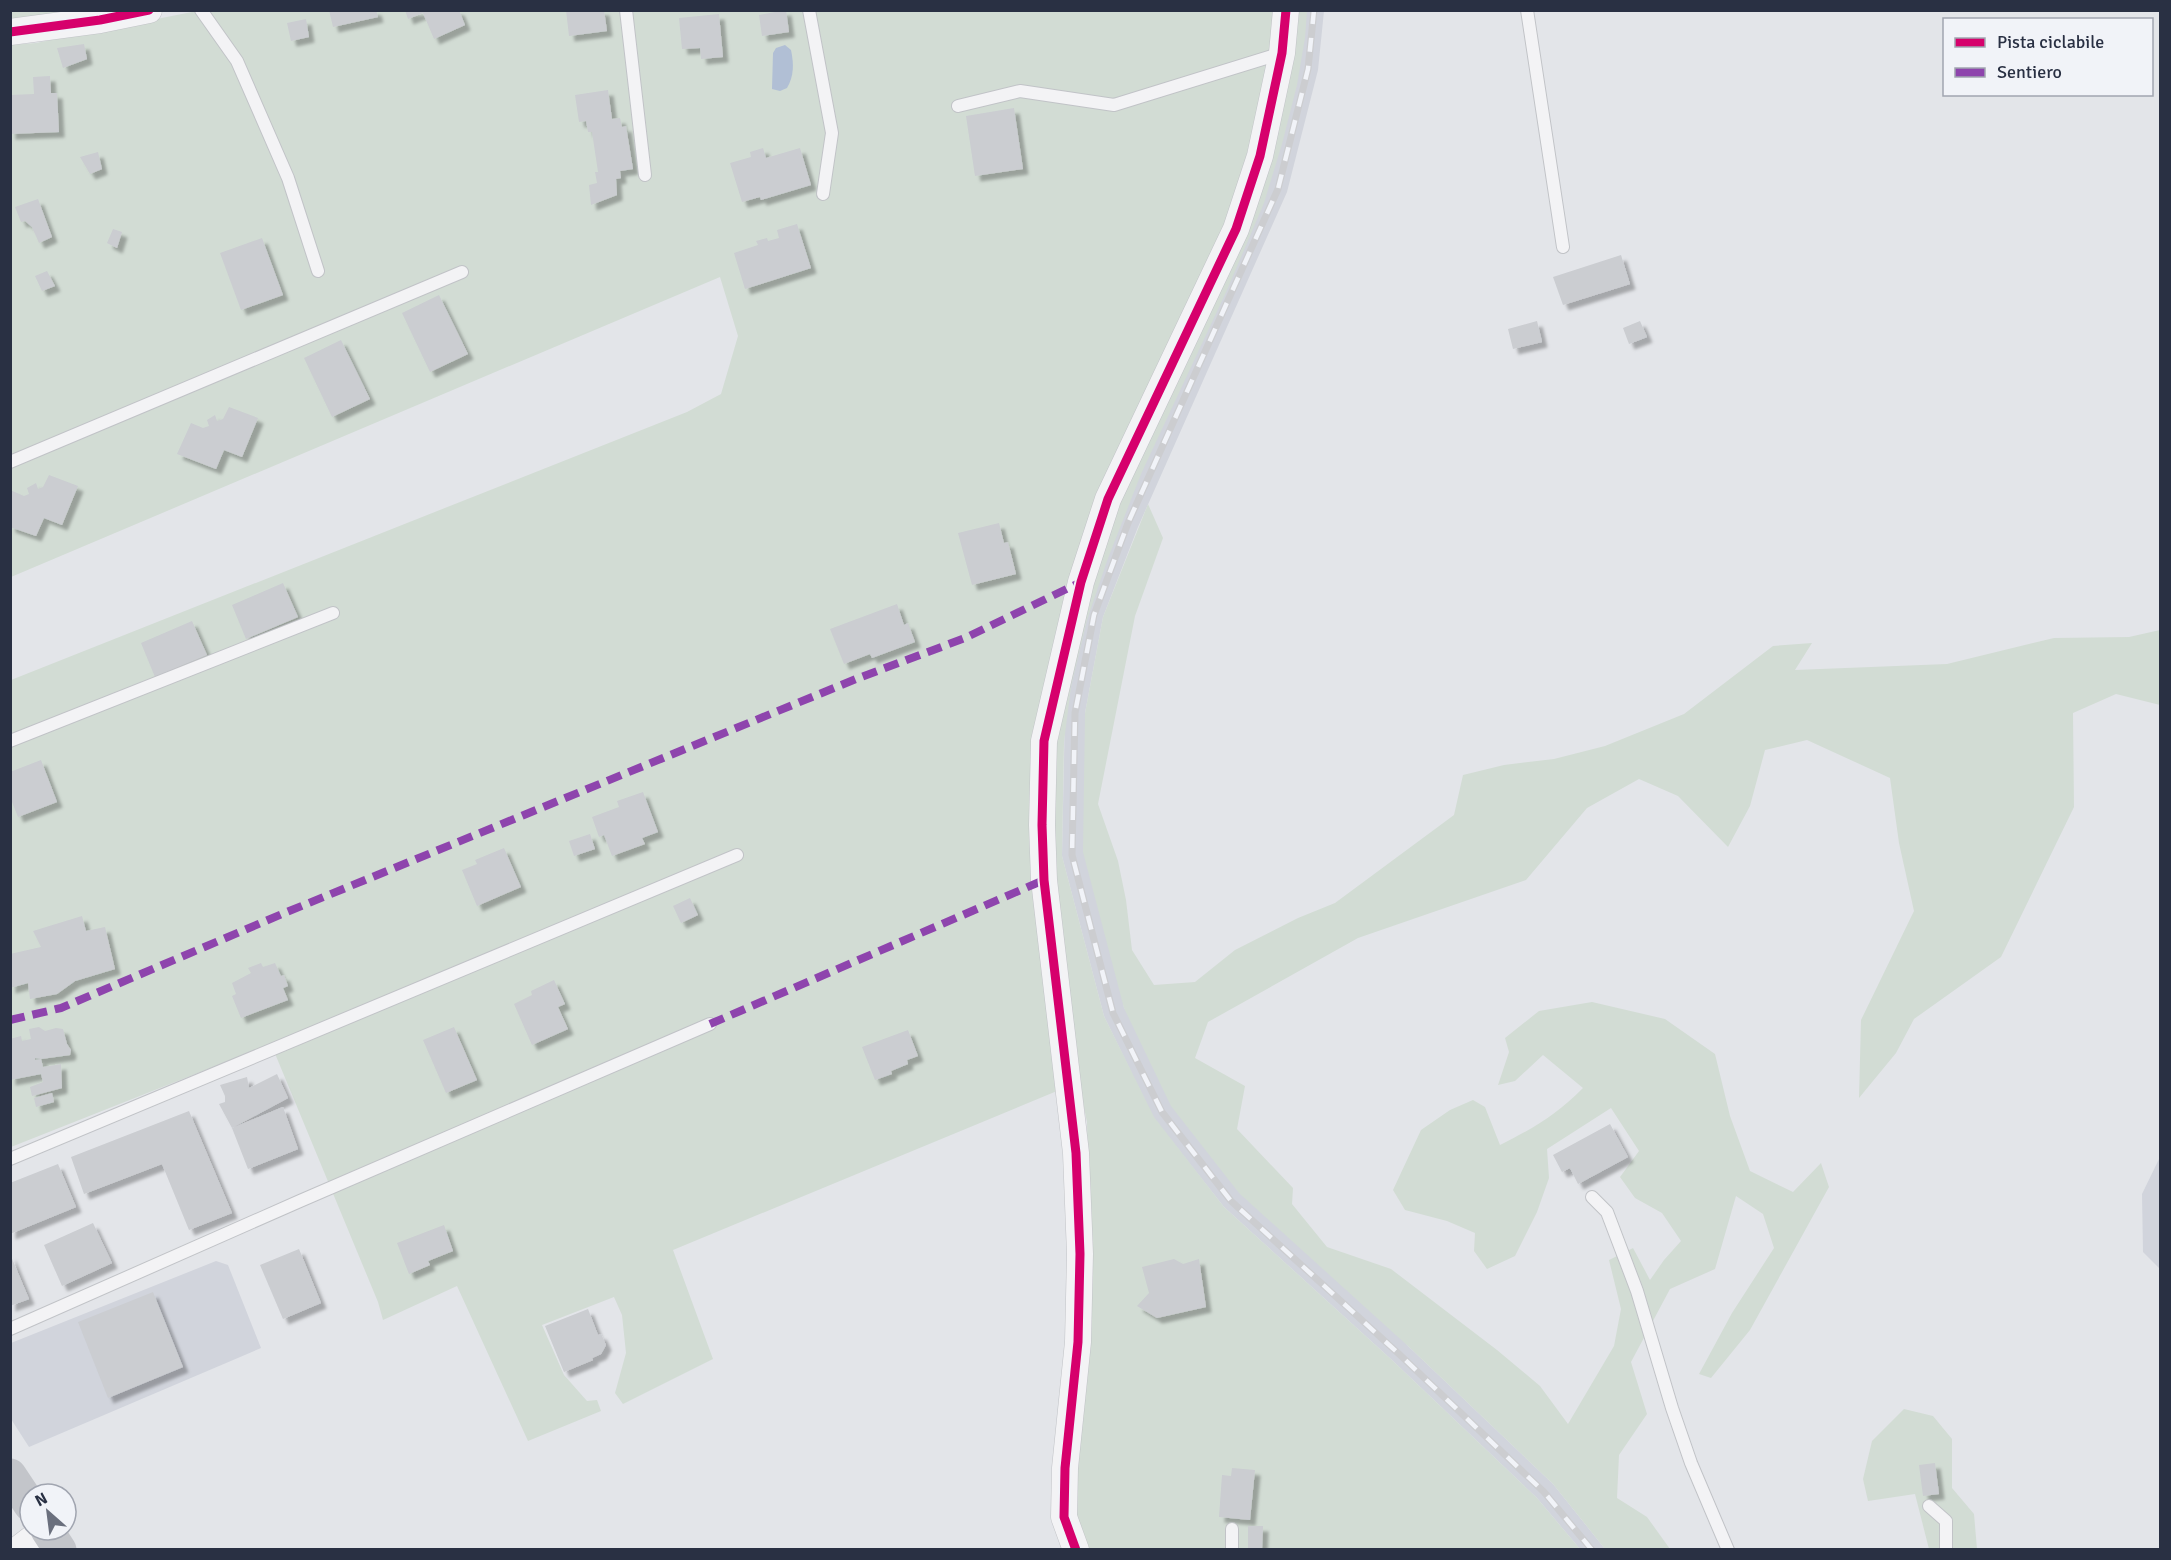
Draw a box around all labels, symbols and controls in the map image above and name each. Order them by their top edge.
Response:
legend [1943,18,2153,96]
text: Pista ciclabile [1997,31,2104,53]
text: Sentiero [1997,61,2062,83]
north arrow [18,1482,78,1542]
text: N [32,1488,51,1511]

